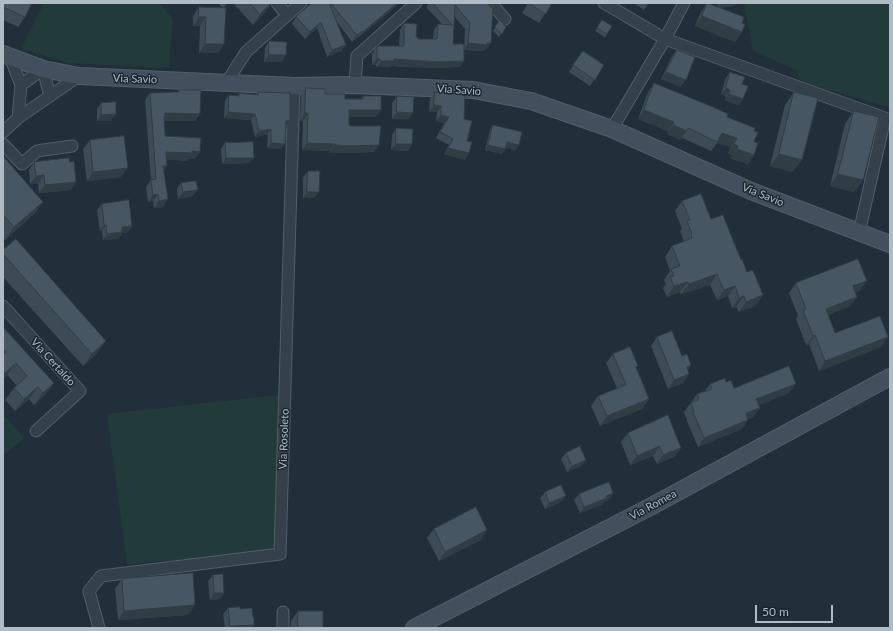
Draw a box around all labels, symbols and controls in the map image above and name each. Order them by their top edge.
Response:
street label: Via Savio [113,72,157,86]
street label: Via Savio [437,82,481,98]
street label: Via Savio [740,181,786,209]
street label: Via Certaldo [28,335,78,389]
street label: Via Rosoleto [276,408,292,470]
street label: Via Romea [627,487,679,523]
scale bar [757,597,835,623]
text: 50 m [762,604,789,619]

